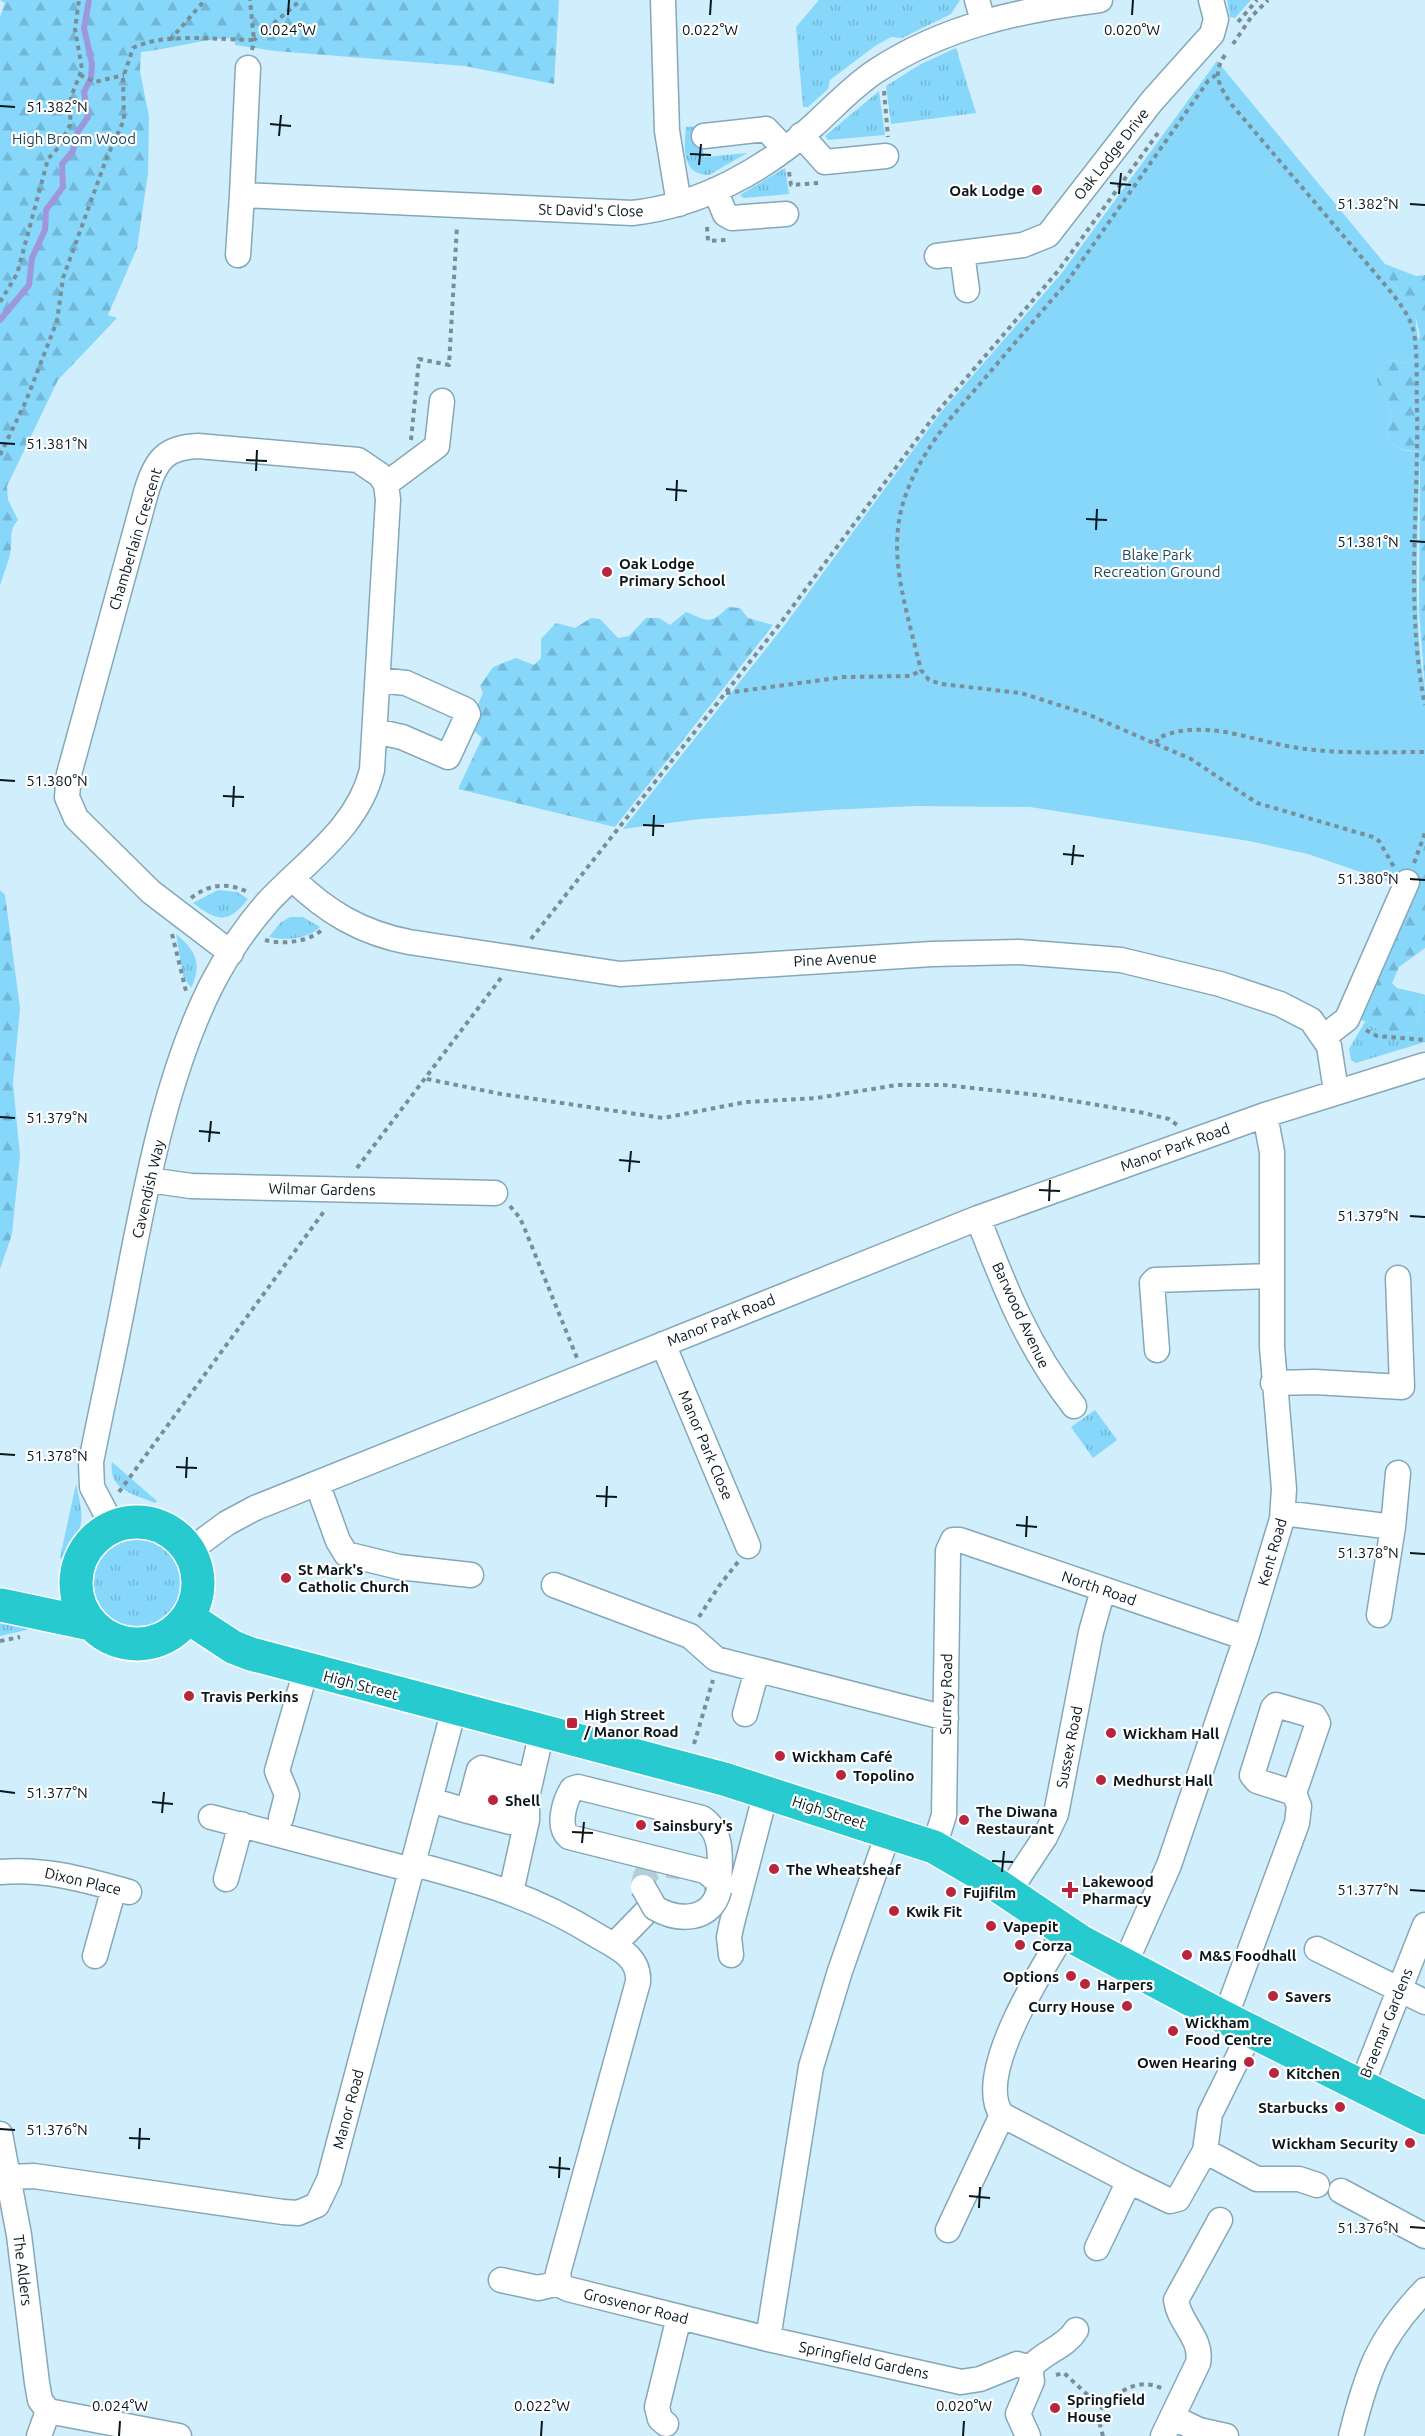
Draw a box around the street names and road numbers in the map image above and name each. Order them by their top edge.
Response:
street label: Oak Lodge Drive [1070,105,1152,203]
street label: St David's Close [538,201,644,219]
street label: Chamberlain Crescent [105,466,165,612]
street label: Pine Avenue [793,948,877,970]
street label: Manor Park Road [1118,1119,1232,1175]
street label: Cavendish Way [128,1138,168,1240]
street label: Wilmar Gardens [268,1180,376,1198]
street label: Barwood Avenue [989,1259,1053,1371]
street label: Manor Park Road [664,1291,778,1349]
street label: Manor Park Close [675,1388,737,1502]
street label: Kent Road [1254,1516,1290,1588]
street label: North Road [1060,1567,1138,1609]
street label: Surrey Road [937,1653,955,1735]
street label: High Street [322,1667,400,1703]
street label: Sussex Road [1053,1704,1085,1790]
street label: High Street [790,1792,868,1832]
street label: Dixon Place [43,1864,123,1898]
street label: Braemar Gardens [1356,1966,1416,2080]
street label: Manor Road [329,2067,367,2151]
street label: The Alders [10,2233,36,2307]
street label: Grosvenor Road [582,2285,690,2327]
street label: Springfield Gardens [797,2338,931,2382]

